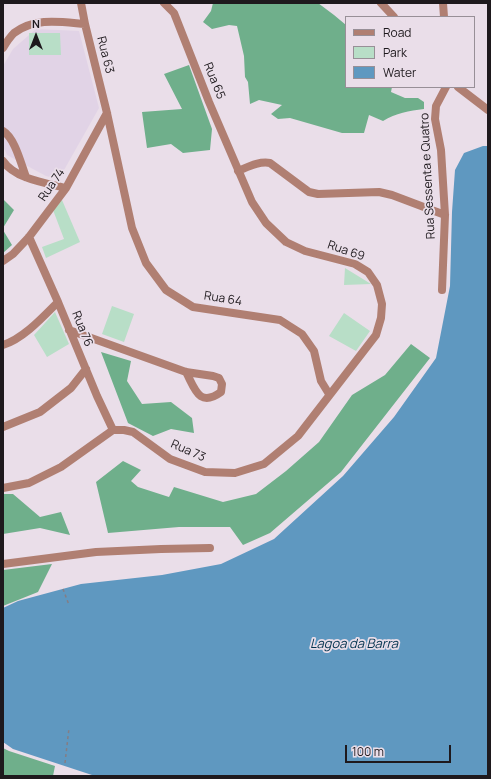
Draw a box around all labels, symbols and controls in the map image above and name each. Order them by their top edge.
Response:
north arrow [16,16,56,56]
text: N [32,16,40,31]
legend [345,16,475,88]
text: Road [383,24,411,41]
street label: Rua 63 [93,35,117,75]
text: Park [383,44,407,61]
street label: Rua 65 [200,61,228,101]
text: Water [383,64,416,81]
street label: Rua Sessenta e Quatro [417,112,439,240]
street label: Rua 74 [36,166,68,204]
street label: Rua 69 [325,238,367,264]
street label: Rua 64 [203,289,243,309]
street label: Rua 76 [68,309,96,349]
street label: Rua 73 [168,437,208,465]
water label: Lagoa da Barra [310,636,398,652]
scale bar [347,737,453,763]
text: 100 m [352,743,384,760]

